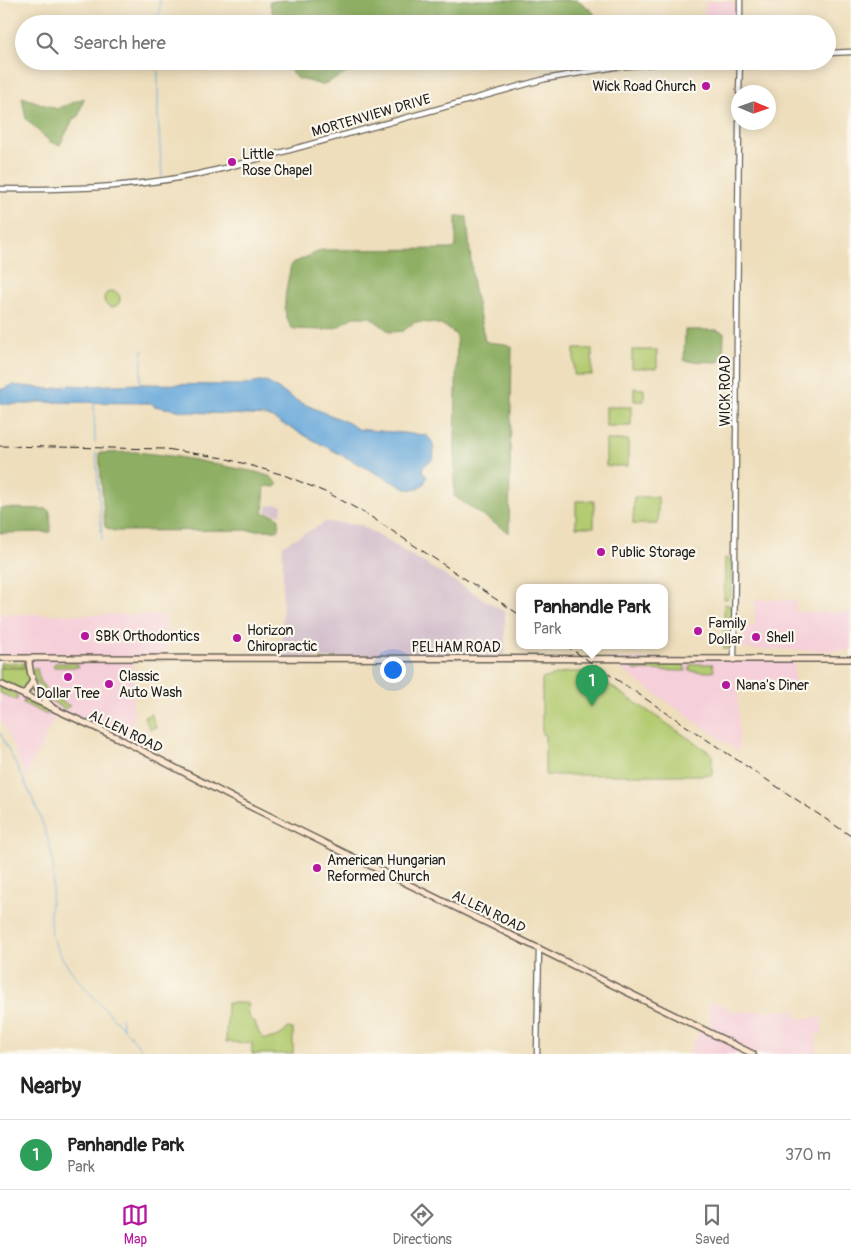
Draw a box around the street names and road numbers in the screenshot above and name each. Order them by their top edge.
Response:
street label: MORTENVIEW DRIVE [310,90,433,141]
street label: WICK ROAD [717,355,734,426]
street label: PELHAM ROAD [412,639,501,656]
street label: ALLEN ROAD [86,706,166,757]
street label: ALLEN ROAD [449,886,529,937]

